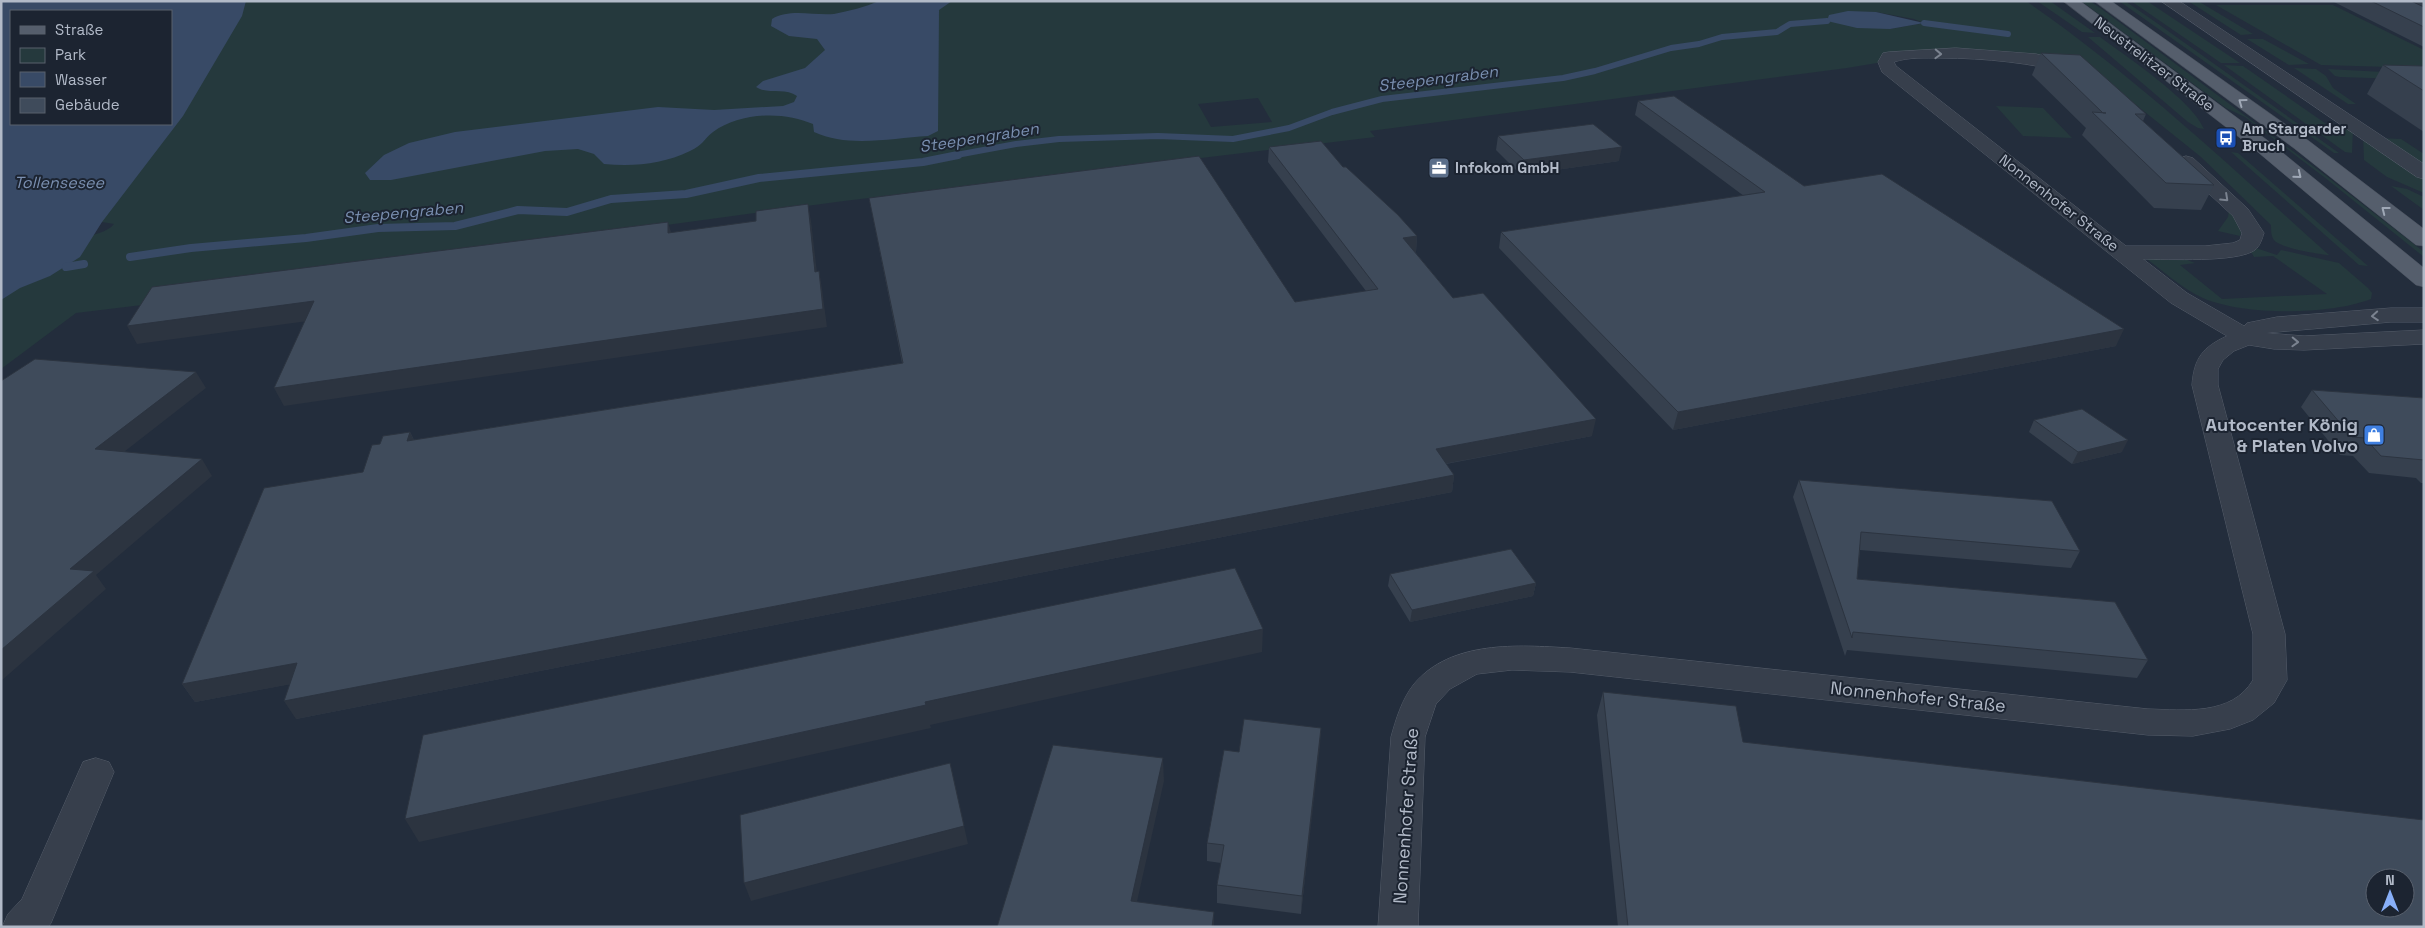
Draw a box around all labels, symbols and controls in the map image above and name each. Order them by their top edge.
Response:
legend [10,10,172,125]
street label: Neustrelitzer Straße [2090,12,2218,115]
text: Straße [55,20,104,39]
text: Park [55,45,86,64]
one-way arrow [1934,49,1942,59]
water label: Steepengraben [1377,61,1500,96]
text: Wasser [55,70,107,89]
text: Gebäude [55,95,120,114]
one-way arrow [2239,99,2248,107]
water label: Steepengraben [918,118,1041,157]
place label: Am Stargarder Bruch [2242,119,2347,155]
bus stop icon: Am Stargarder Bruch [2214,126,2238,150]
street label: Nonnenhofer Straße [1996,150,2123,255]
office icon: Infokom GmbH [1427,156,1451,180]
place label: Infokom GmbH [1455,158,1559,177]
one-way arrow [2292,169,2301,178]
water label: Tollensesee [14,172,105,193]
one-way arrow [2219,192,2228,201]
water label: Steepengraben [342,197,465,228]
one-way arrow [2382,207,2391,216]
one-way arrow [2371,310,2379,321]
one-way arrow [2291,337,2299,348]
place label: Autocenter König & Platen Volvo [2205,413,2358,457]
shop icon: Autocenter König & Platen Volvo [2362,423,2386,447]
street label: Nonnenhofer Straße [1829,676,2007,717]
street label: Nonnenhofer Straße [1388,727,1423,905]
north arrow [2365,868,2415,918]
text: N [2385,871,2395,889]

